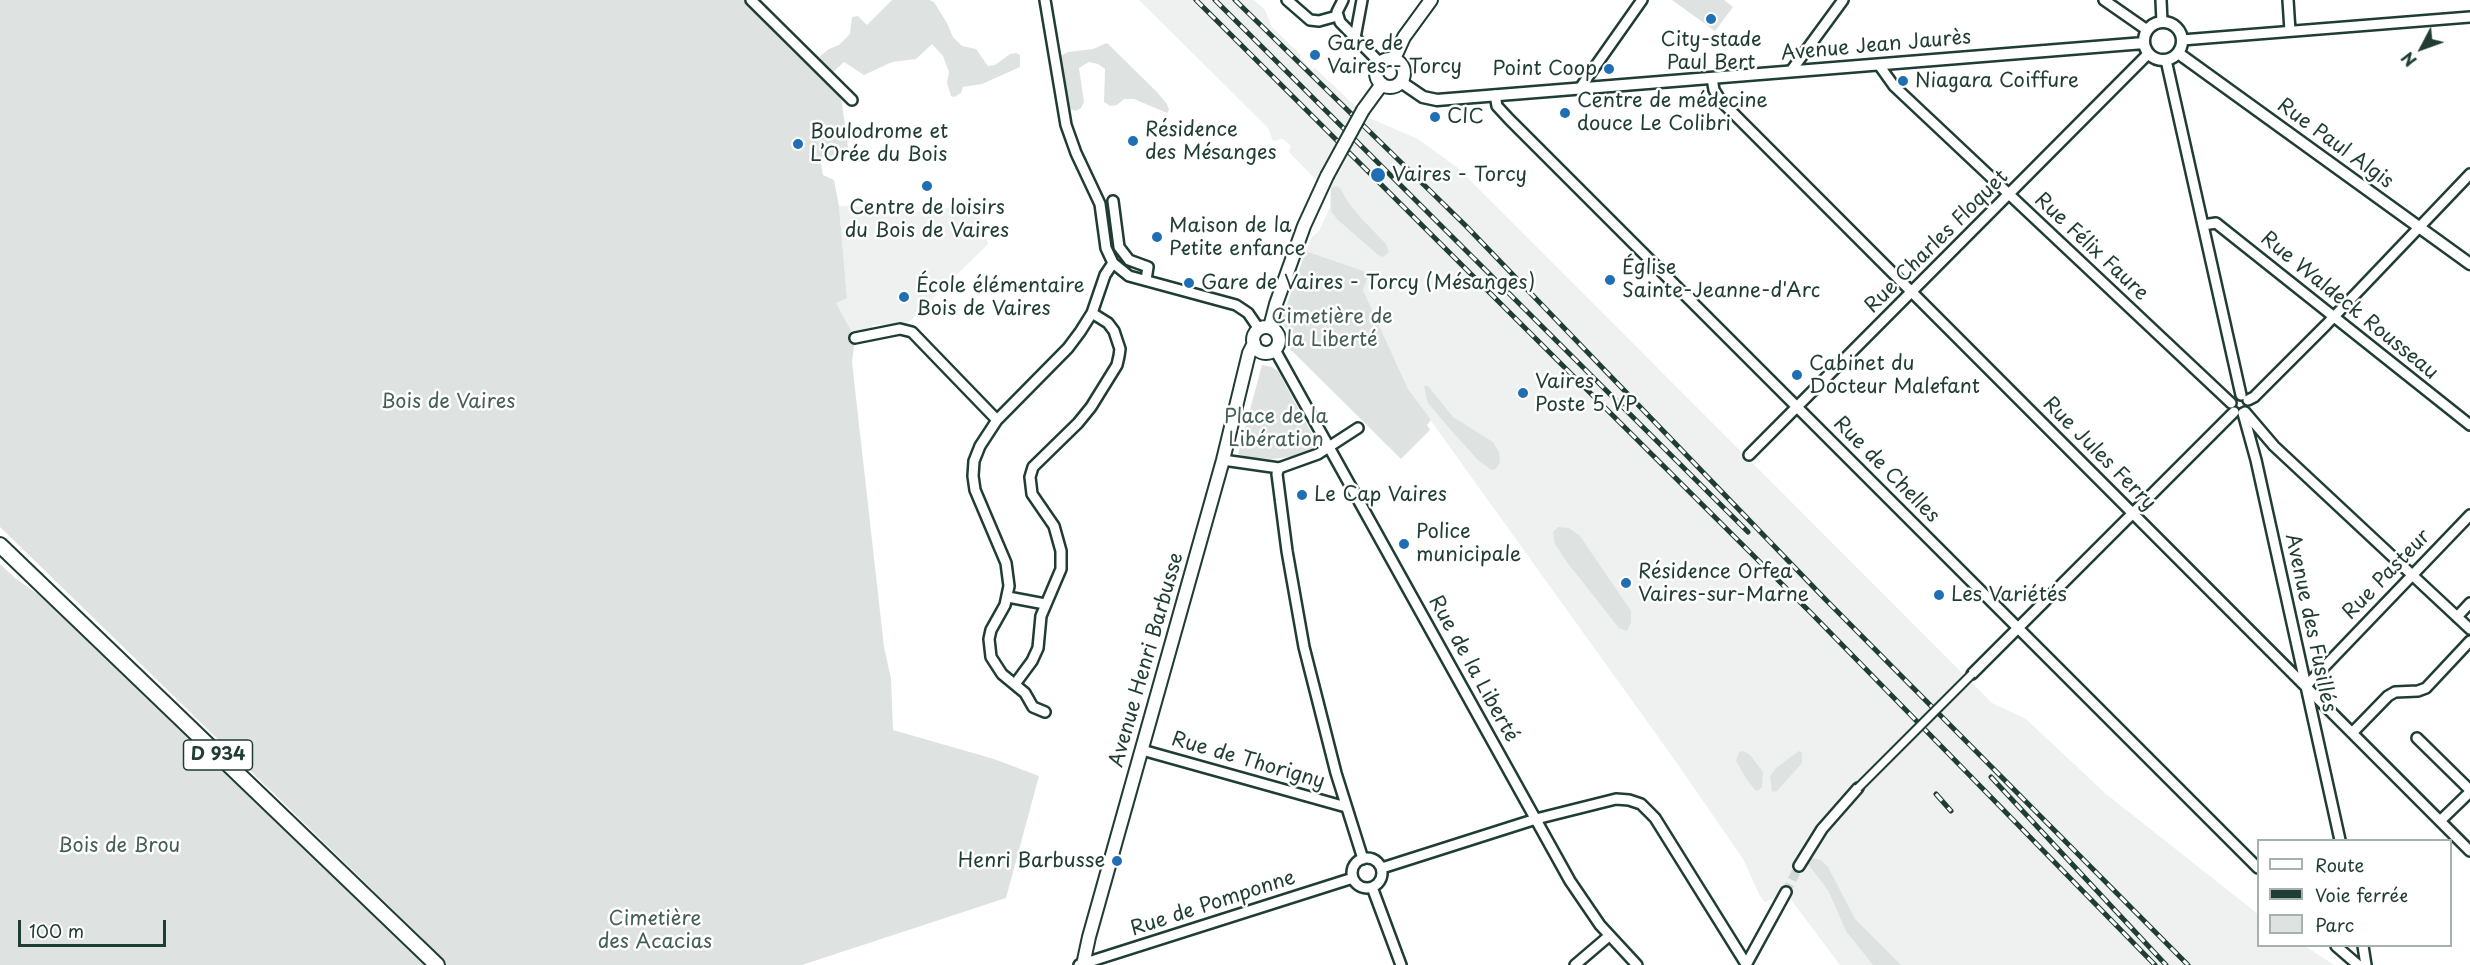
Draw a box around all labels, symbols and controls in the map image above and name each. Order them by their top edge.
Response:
marker: City-stade Paul Bert [1704,12,1718,26]
north arrow [2392,18,2452,78]
street label: Avenue Jean Jaurès [1780,26,1972,66]
place label: City-stade Paul Bert [1660,28,1762,75]
place label: Gare de Vaires - Torcy [1327,32,1462,79]
text: N [2395,47,2422,72]
marker: Gare de Vaires - Torcy [1308,48,1322,62]
place label: Point Coop [1493,57,1597,81]
marker: Point Coop [1602,62,1616,76]
place label: Niagara Coiffure [1915,69,2079,93]
marker: Niagara Coiffure [1896,74,1910,88]
place label: Centre de médecine douce Le Colibri [1577,89,1768,136]
street label: Rue Paul Algis [2272,94,2398,194]
place label: CIC [1447,105,1484,129]
marker: Centre de médecine douce Le Colibri [1558,106,1572,120]
marker: CIC [1428,110,1442,124]
place label: Résidence des Mésanges [1145,118,1277,165]
place label: Boulodrome et L’Orée du Bois [810,120,948,167]
marker: Résidence des Mésanges [1126,134,1140,148]
marker: Boulodrome et L’Orée du Bois [791,137,805,151]
place label: Vaires - Torcy [1392,163,1527,187]
street label: Rue Charles Floquet [1860,165,2014,319]
marker: Vaires - Torcy [1369,166,1387,184]
marker: Centre de loisirs du Bois de Vaires [920,179,934,193]
street label: Rue Félix Faure [2029,188,2153,306]
place label: Centre de loisirs du Bois de Vaires [845,196,1009,243]
place label: Maison de la Petite enfance [1169,214,1306,261]
street label: Rue Waldeck Rousseau [2255,227,2443,385]
marker: Maison de la Petite enfance [1150,230,1164,244]
place label: Église Sainte-Jeanne-d'Arc [1622,256,1820,303]
place label: Gare de Vaires - Torcy (Mésanges) [1201,271,1535,295]
marker: Église Sainte-Jeanne-d'Arc [1603,273,1617,287]
place label: École élémentaire Bois de Vaires [916,274,1085,321]
marker: Gare de Vaires - Torcy (Mésanges) [1182,276,1196,290]
marker: École élémentaire Bois de Vaires [897,290,911,304]
park label: Cimetière de la Liberté [1271,305,1393,352]
place label: Cabinet du Docteur Malefant [1809,352,1980,399]
marker: Cabinet du Docteur Malefant [1790,368,1804,382]
place label: Vaires Poste 5 VP [1535,370,1637,417]
marker: Vaires Poste 5 VP [1516,386,1530,400]
park label: Bois de Vaires [381,390,515,414]
street label: Rue Jules Ferry [2037,392,2161,516]
park label: Place de la Libération [1224,405,1328,452]
street label: Rue de Chelles [1828,412,1944,528]
place label: Le Cap Vaires [1314,483,1447,507]
marker: Le Cap Vaires [1295,488,1309,502]
place label: Police municipale [1416,520,1521,567]
street label: Rue Pasteur [2338,525,2436,625]
street label: Avenue des Fusillés [2279,532,2341,714]
marker: Police municipale [1397,537,1411,551]
street label: Avenue Henri Barbusse [1105,550,1189,770]
place label: Résidence Orfea Vaires-sur-Marne [1638,560,1809,607]
marker: Résidence Orfea Vaires-sur-Marne [1619,576,1633,590]
place label: Les Variétés [1951,583,2067,607]
marker: Les Variétés [1932,588,1946,602]
street label: Rue de la Liberté [1423,592,1523,746]
street label: Rue de Thorigny [1169,728,1327,794]
road number: D 934 [184,740,252,770]
park label: Bois de Brou [58,834,180,858]
legend [2257,839,2452,947]
place label: Henri Barbusse [958,849,1105,873]
text: Route [2315,851,2364,878]
marker: Henri Barbusse [1110,854,1124,868]
street label: Rue de Pomponne [1128,866,1298,942]
text: Voie ferrée [2315,881,2408,908]
park label: Cimetière des Acacias [598,907,712,954]
scale bar [21,908,170,946]
text: Parc [2315,911,2354,938]
text: 100 m [29,917,84,944]

